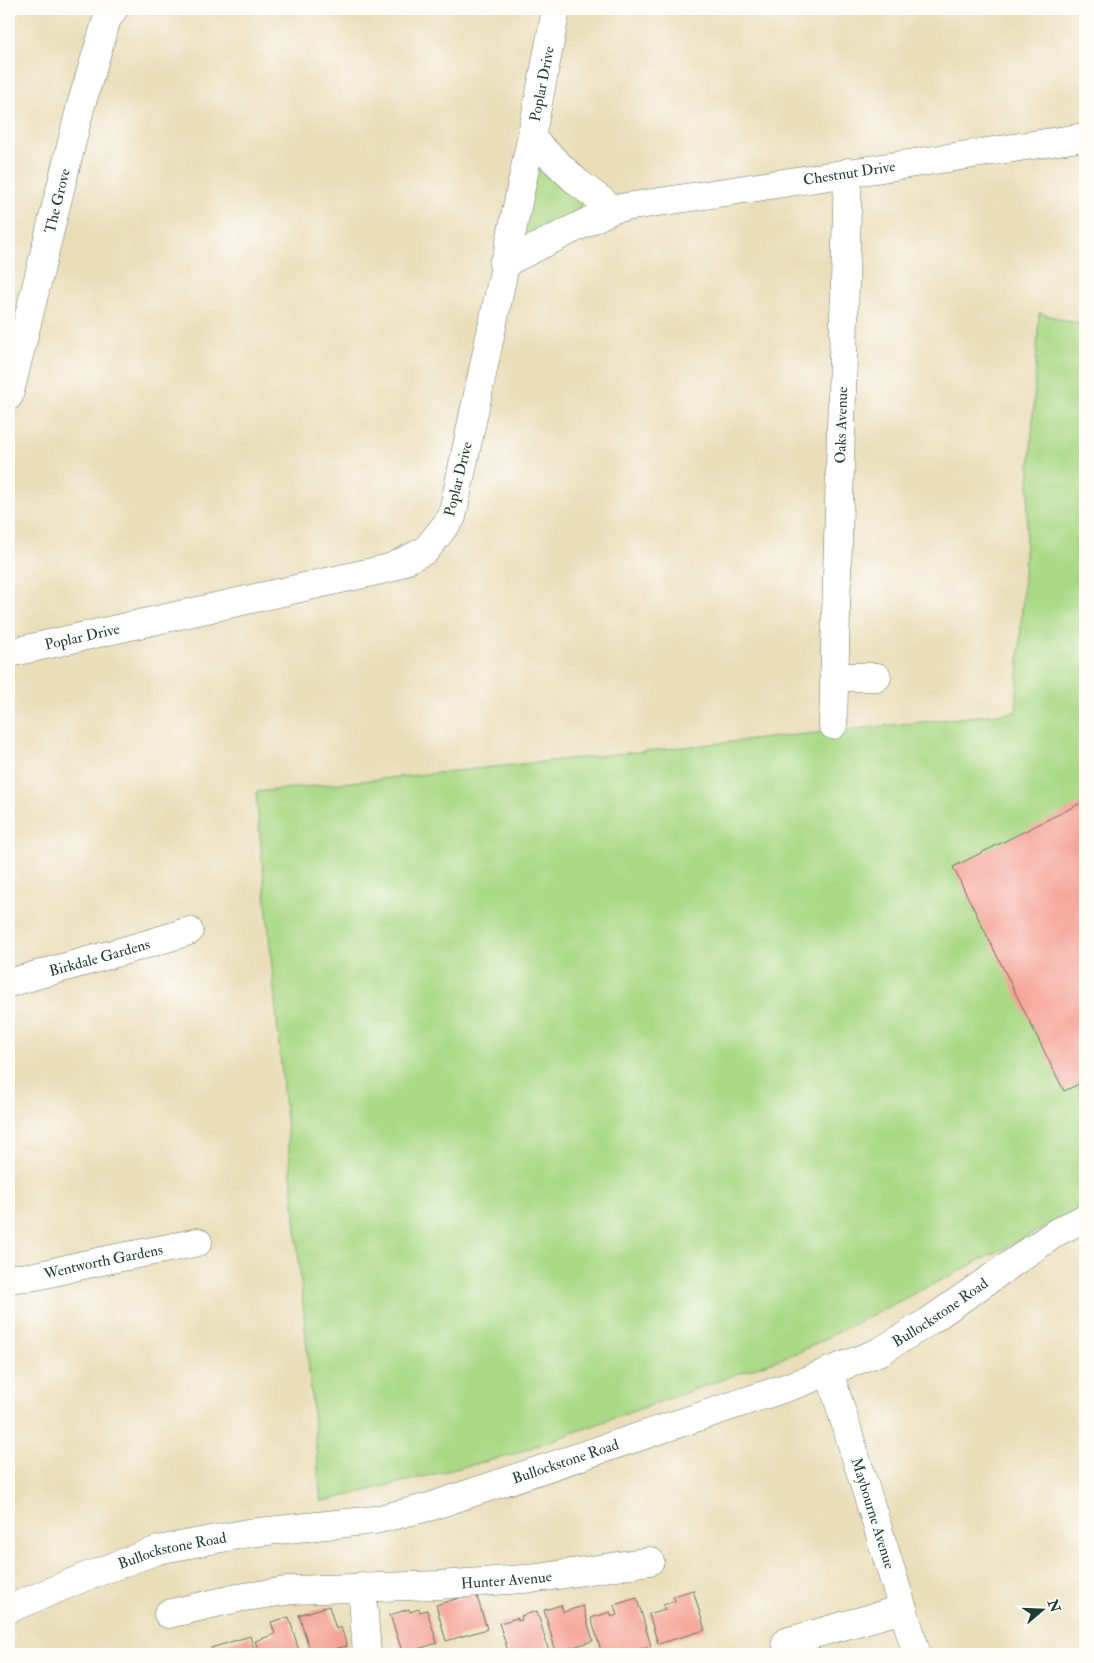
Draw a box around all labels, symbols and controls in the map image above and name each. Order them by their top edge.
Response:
street label: Poplar Drive [526,45,559,123]
street label: Chestnut Drive [802,157,897,190]
street label: The Grove [41,167,75,235]
street label: Oaks Avenue [831,386,852,464]
street label: Poplar Drive [440,440,478,519]
street label: Poplar Drive [43,620,122,655]
street label: Birkdale Gardens [47,935,152,981]
street label: Wentworth Gardens [41,1240,165,1284]
street label: Bullockstone Road [889,1274,993,1352]
street label: Bullockstone Road [510,1435,622,1489]
street label: Maybourne Avenue [847,1455,899,1571]
street label: Bullockstone Road [116,1528,229,1574]
street label: Hunter Avenue [460,1567,553,1593]
north arrow [1016,1586,1066,1636]
text: N [1043,1596,1064,1615]

